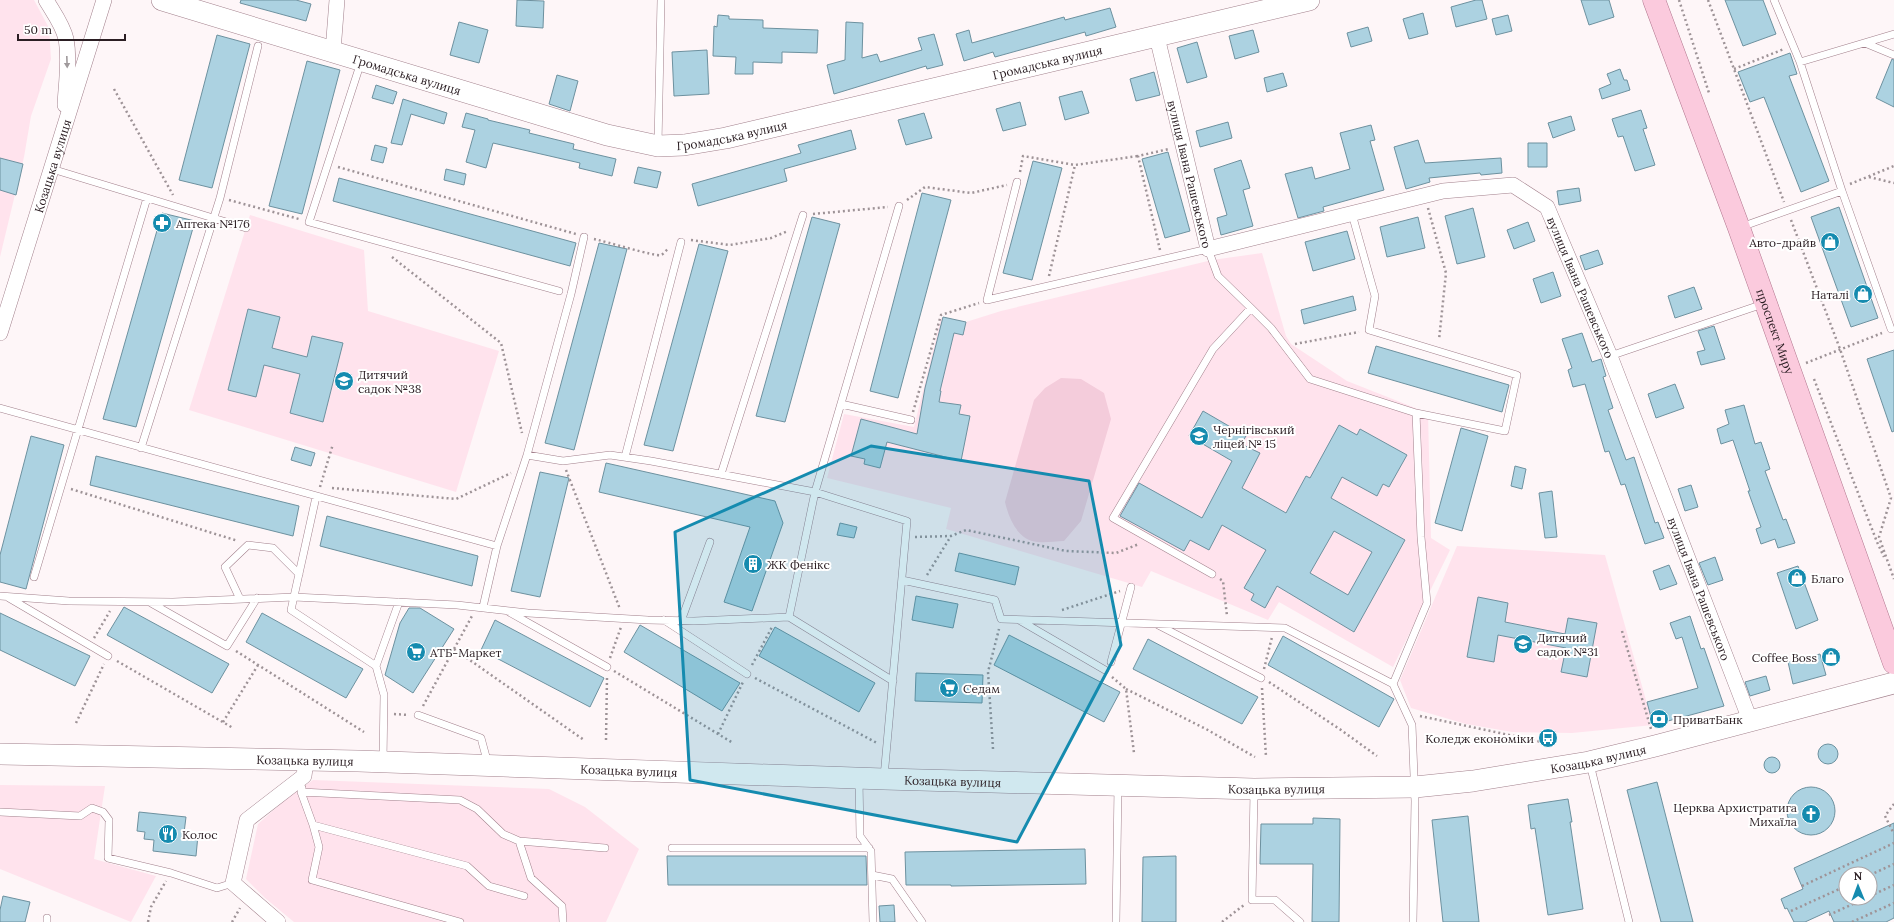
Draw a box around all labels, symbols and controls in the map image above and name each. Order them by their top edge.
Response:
scale bar [18,16,125,42]
text: 50 m [24,22,52,37]
street label: Громадська вулиця [991,42,1104,82]
street label: Громадська вулиця [351,51,463,98]
one-way arrow [64,56,70,69]
street label: вулиця Івана Рашевського [1165,98,1215,250]
street label: Громадська вулиця [676,116,788,153]
street label: Козацька вулиця [31,117,74,215]
pharmacy icon: Аптека №176 [151,212,173,234]
street label: вулиця Івана Рашевського [1544,214,1617,360]
place label: Аптека №176 [175,216,250,231]
shop icon: Авто-драйв [1819,231,1841,253]
place label: Авто-драйв [1748,235,1816,250]
shop icon: Наталі [1852,283,1874,305]
street label: проспект Миру [1754,287,1798,377]
place label: Наталі [1811,287,1849,302]
place label: Дитячий садок №38 [358,367,422,396]
school or university icon: Дитячий садок №38 [333,370,355,392]
place label: Чернігівський ліцей № 15 [1213,422,1295,451]
school or university icon: Чернігівський ліцей № 15 [1188,425,1210,447]
street label: вулиця Івана Рашевського [1665,515,1734,662]
building icon: ЖК Фенікс [742,553,764,575]
place label: ЖК Фенікс [767,557,830,572]
shop icon: Благо [1786,567,1808,589]
place label: Благо [1811,571,1844,586]
place label: Дитячий садок №31 [1537,630,1598,659]
school or university icon: Дитячий садок №31 [1512,633,1534,655]
supermarket icon: АТБ-Маркет [405,641,427,663]
place label: АТБ-Маркет [429,645,501,660]
shop icon: Coffee Boss [1820,646,1842,668]
place label: Coffee Boss [1752,650,1817,665]
supermarket icon: Седам [938,677,960,699]
place label: Седам [963,681,1000,696]
bank icon: ПриватБанк [1648,708,1670,730]
place label: ПриватБанк [1673,712,1743,727]
bus stop icon: Коледж економіки [1537,727,1559,749]
place label: Коледж економіки [1425,731,1534,746]
street label: Козацька вулиця [1549,741,1647,776]
street label: Козацька вулиця [256,752,354,768]
street label: Козацька вулиця [580,761,678,779]
street label: Козацька вулиця [904,772,1001,790]
street label: Козацька вулиця [1228,781,1325,797]
place label: Церква Архистратига Михаїла [1673,800,1797,829]
church icon: Церква Архистратига Михаїла [1800,803,1822,825]
restaurant icon: Колос [157,823,179,845]
place label: Колос [182,827,218,842]
north arrow [1838,866,1878,906]
text: N [1853,869,1863,883]

